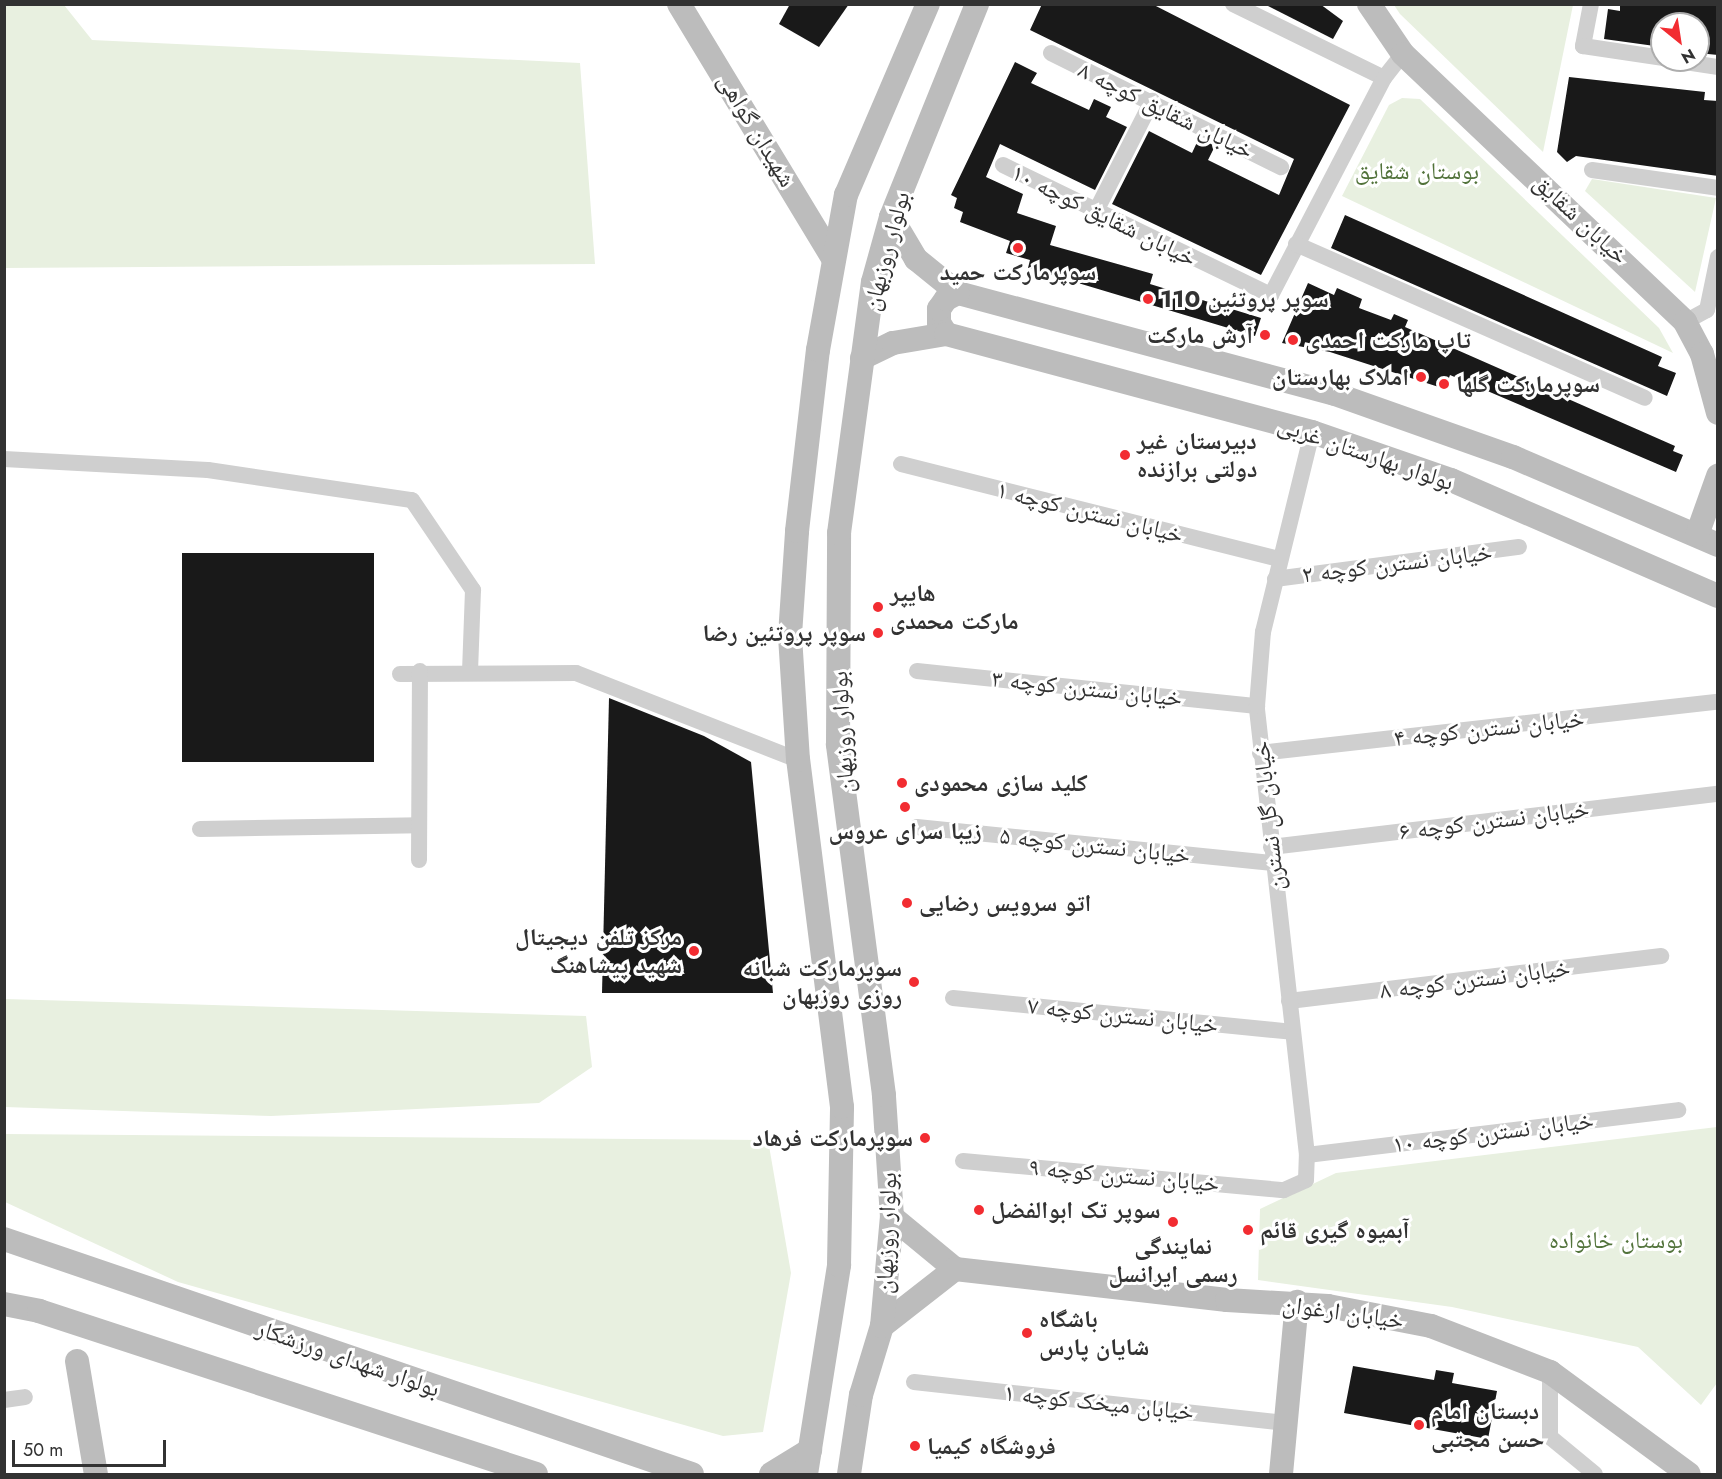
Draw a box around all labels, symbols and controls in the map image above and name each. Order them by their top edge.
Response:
north arrow [1650,12,1710,72]
text: N [1677,43,1700,69]
street label: خیابان شقایق کوچه ۸ [1074,55,1258,165]
street label: شهیدان گواهی [712,68,802,192]
park label: بوستان شقایق [1355,157,1479,185]
street label: خیابان شقایق کوچه ۱۰ [1007,158,1201,272]
street label: خیابان شقایق [1528,168,1634,270]
street label: بولوار روزبهان [856,188,916,314]
marker: سوپرمارکت حمید [1011,241,1025,255]
place label: سوپرمارکت حمید [940,258,1096,286]
place label: سوپر پروتئین 110 [1160,285,1329,313]
marker: سوپر پروتئین 110 [1141,292,1155,306]
place label: آرش مارکت [1147,321,1253,349]
place label: تاپ مارکت احمدی [1305,326,1471,354]
marker: آرش مارکت [1258,328,1272,342]
marker: تاپ مارکت احمدی [1286,333,1300,347]
place label: املاک بهارستان [1272,363,1409,391]
marker: املاک بهارستان [1414,370,1428,384]
place label: سوپرمارکت گلها [1456,370,1600,398]
marker: سوپرمارکت گلها [1437,377,1451,391]
street label: بولوار بهارستان غربی [1274,409,1458,497]
place label: دبیرستان غیر دولتی برازنده [1137,427,1257,483]
marker: دبیرستان غیر دولتی برازنده [1118,448,1132,462]
street label: خیابان نسترن کوچه ۱ [994,475,1186,549]
street label: خیابان نسترن کوچه ۲ [1300,537,1494,589]
place label: هایپر مارکت محمدی [890,579,1019,635]
marker: هایپر مارکت محمدی [871,600,885,614]
place label: سوپر پروتئین رضا [702,619,866,647]
marker: سوپر پروتئین رضا [871,626,885,640]
street label: خیابان نسترن کوچه ۳ [990,664,1184,712]
street label: بولوار روزبهان [824,670,860,794]
street label: خیابان نسترن کوچه ۴ [1392,704,1586,752]
street label: خیابان گل نسترن [1246,740,1290,892]
place label: کلید سازی محمودی [914,769,1088,797]
marker: کلید سازی محمودی [895,776,909,790]
street label: خیابان نسترن کوچه ۶ [1397,794,1591,846]
marker: زیبا سرای عروس [898,800,912,814]
place label: زیبا سرای عروس [828,817,982,845]
street label: خیابان نسترن کوچه ۵ [998,821,1192,869]
place label: اتو سرویس رضایی [919,889,1091,917]
marker: اتو سرویس رضایی [900,896,914,910]
place label: مرکز تلفن دیجیتال شهید پیشاهنگ [515,923,682,979]
marker: مرکز تلفن دیجیتال شهید پیشاهنگ [687,944,701,958]
street label: خیابان نسترن کوچه ۸ [1378,953,1572,1005]
place label: سوپرمارکت شبانه روزی روزبهان [743,954,902,1010]
marker: سوپرمارکت شبانه روزی روزبهان [907,975,921,989]
street label: خیابان نسترن کوچه ۷ [1026,991,1220,1039]
street label: خیابان نسترن کوچه ۱۰ [1391,1105,1595,1159]
place label: سوپرمارکت فرهاد [753,1124,913,1152]
marker: سوپرمارکت فرهاد [918,1131,932,1145]
street label: خیابان نسترن کوچه ۹ [1027,1152,1221,1198]
street label: بولوار روزبهان [869,1172,903,1294]
place label: سوپر تک ابوالفضل [991,1196,1160,1224]
marker: سوپر تک ابوالفضل [972,1203,986,1217]
marker: نمایندگی رسمی ایرانسل [1166,1215,1180,1229]
place label: آبمیوه گیری قائم [1260,1216,1409,1244]
marker: آبمیوه گیری قائم [1241,1223,1255,1237]
park label: بوستان خانواده [1549,1226,1683,1254]
place label: نمایندگی رسمی ایرانسل [1109,1232,1237,1288]
street label: خیابان ارغوان [1281,1289,1405,1335]
place label: باشگاه شایان پارس [1039,1305,1149,1361]
street label: بولوار شهدای ورزشکار [252,1313,444,1403]
marker: باشگاه شایان پارس [1020,1326,1034,1340]
street label: خیابان میخک کوچه ۱ [1003,1378,1195,1426]
place label: دبستان امام حسن مجتبی [1431,1397,1544,1453]
marker: دبستان امام حسن مجتبی [1412,1418,1426,1432]
scale bar [15,1428,170,1466]
place label: فروشگاه کیمیا [927,1432,1056,1460]
text: 50 m [23,1437,63,1463]
marker: فروشگاه کیمیا [908,1439,922,1453]

